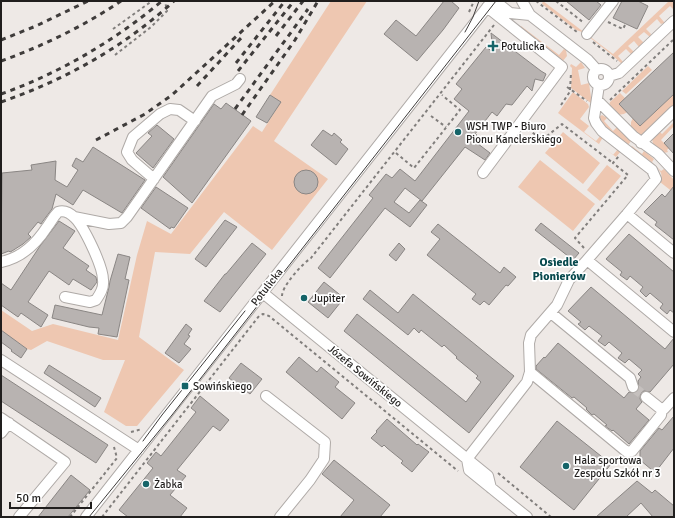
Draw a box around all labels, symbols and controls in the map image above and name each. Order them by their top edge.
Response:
place label: Potulicka [501,40,545,53]
marker: Potulicka [488,41,498,51]
place label: WSH TWP - Biuro Pionu Kanclerskiego [466,120,562,146]
marker: WSH TWP - Biuro Pionu Kanclerskiego [453,127,463,137]
district label: Osiedle Pionierów [533,255,586,284]
street label: Potulicka [248,265,286,308]
place label: Jupiter [312,292,345,305]
marker: Jupiter [299,293,309,303]
street label: Józefa Sowińskiego [325,342,405,410]
place label: Sowińskiego [193,380,252,393]
marker: Sowińskiego [180,381,190,391]
place label: Hala sportowa Zespołu Szkół nr 3 [574,454,660,480]
marker: Hala sportowa Zespołu Szkół nr 3 [561,461,571,471]
place label: Żabka [154,477,183,491]
marker: Żabka [141,479,151,489]
scale bar [10,484,91,510]
text: 50 m [16,491,41,506]

